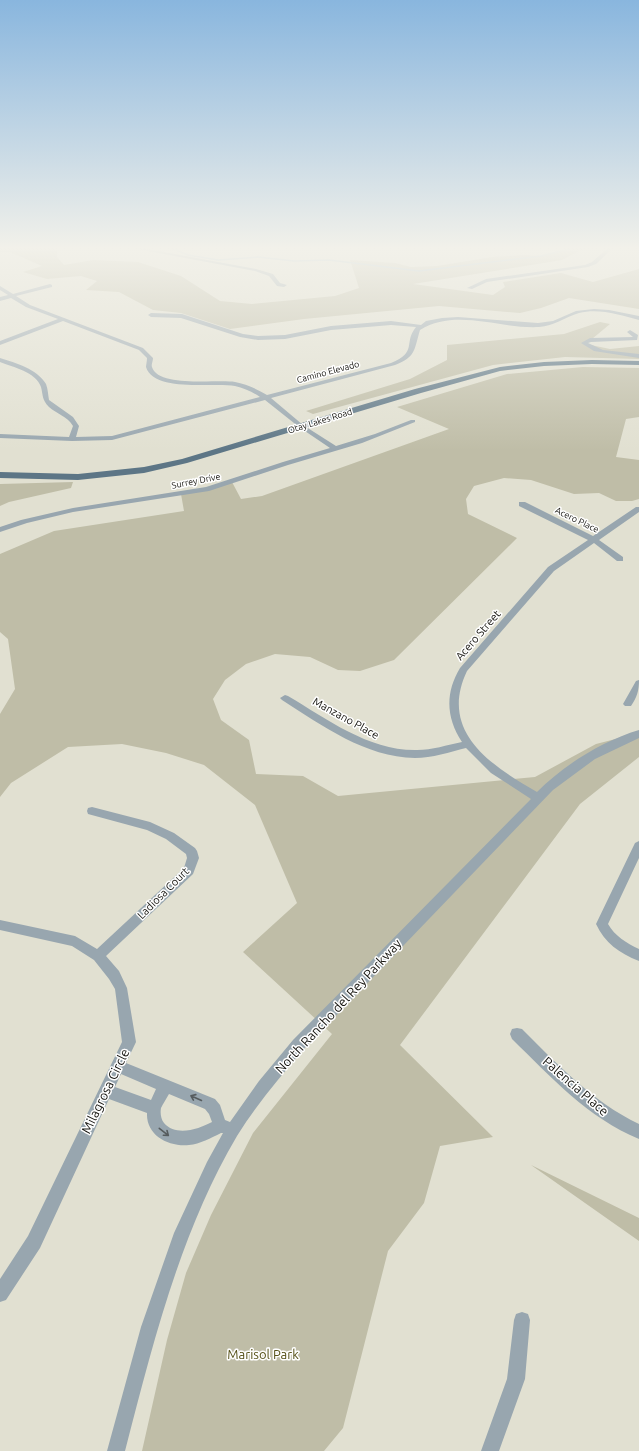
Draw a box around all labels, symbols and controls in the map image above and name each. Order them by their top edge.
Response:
street label: Camino Elevado [296,359,360,385]
street label: Otay Lakes Road [287,406,353,436]
street label: Surrey Drive [171,471,221,491]
street label: Acero Place [554,505,600,535]
street label: Acero Street [453,607,503,662]
street label: Manzano Place [311,695,381,741]
street label: Ladiosa Court [135,864,192,921]
street label: North Rancho del Rey Parkway [272,936,404,1076]
street label: Milagrosa Circle [78,1046,132,1136]
street label: Palencia Place [540,1054,612,1118]
one-way arrow [190,1094,202,1101]
one-way arrow [159,1128,170,1136]
park label: Marisol Park [227,1347,299,1361]

